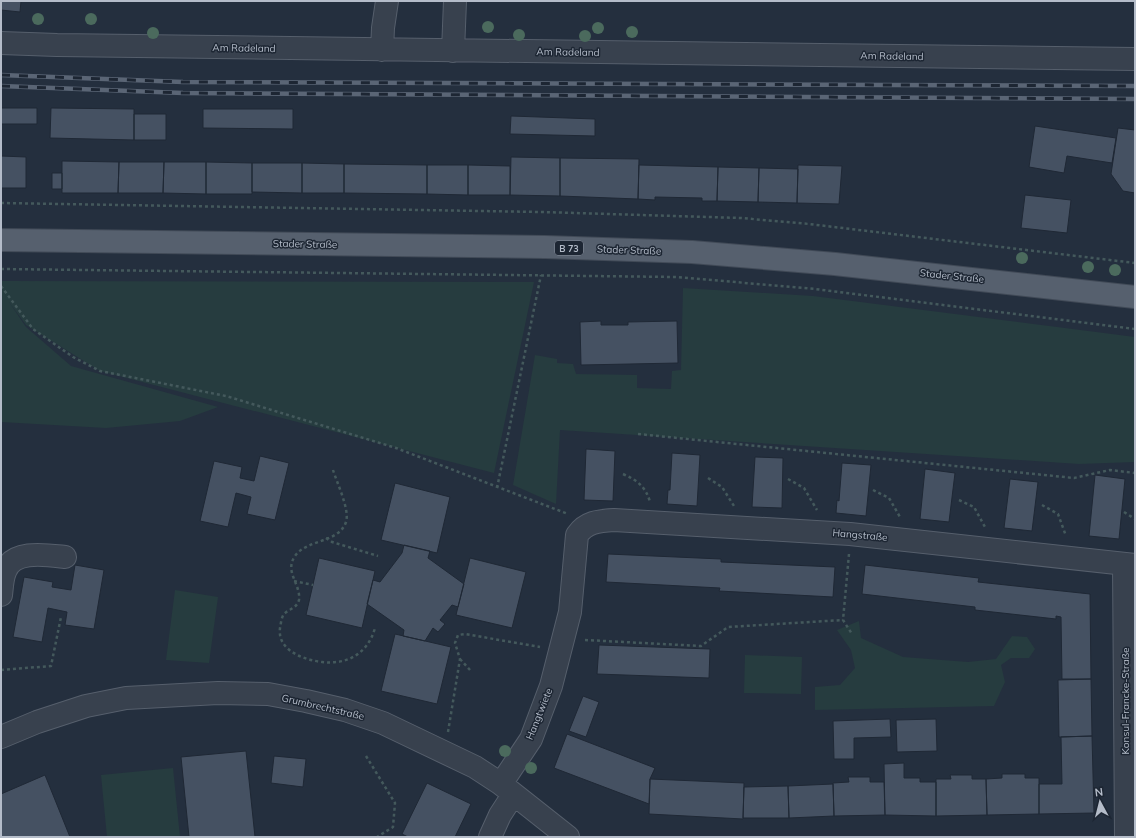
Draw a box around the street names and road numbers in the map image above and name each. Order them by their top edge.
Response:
street label: Am Radeland [212,41,276,55]
street label: Am Radeland [536,45,600,59]
street label: Am Radeland [860,49,924,63]
street label: Stader Straße [273,237,337,251]
road number: B 73 [555,241,583,255]
street label: Stader Straße [597,242,661,258]
street label: Stader Straße [919,266,985,286]
street label: Hangstraße [832,526,888,544]
street label: Konsul-Francke-Straße [1119,648,1132,754]
street label: Hangtwiete [523,686,555,742]
street label: Grumbrechtstraße [280,691,366,723]

